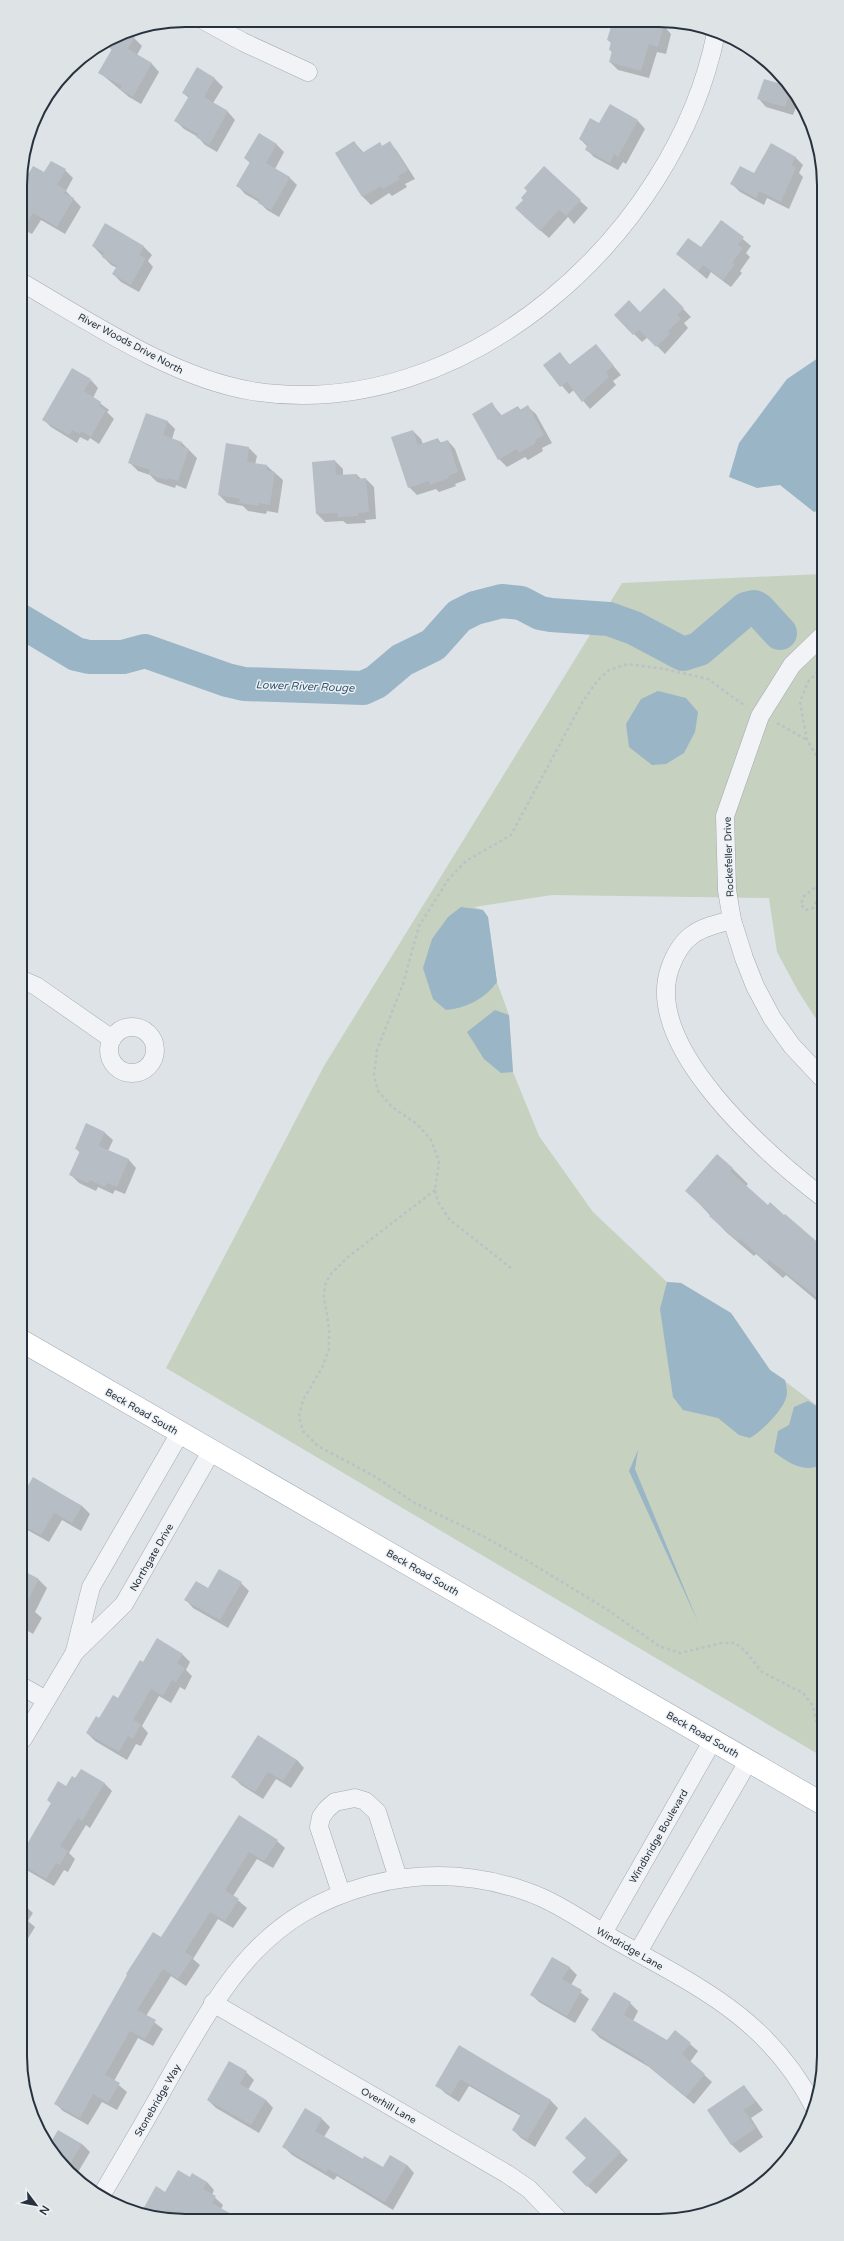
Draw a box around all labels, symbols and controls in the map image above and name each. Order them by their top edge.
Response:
street label: River Woods Drive North [76,311,185,377]
water label: Lower River Rouge [255,678,355,695]
street label: Rockefeller Drive [722,816,736,897]
street label: Beck Road South [103,1386,180,1438]
street label: Northgate Drive [128,1521,176,1593]
street label: Beck Road South [384,1547,461,1599]
street label: Beck Road South [664,1709,741,1761]
street label: Windbridge Boulevard [627,1787,691,1886]
street label: Windridge Lane [594,1925,665,1973]
street label: Stonebridge Way [132,2062,184,2139]
street label: Overhill Lane [359,2085,419,2127]
north arrow [16,2185,56,2225]
text: N [36,2203,52,2217]

